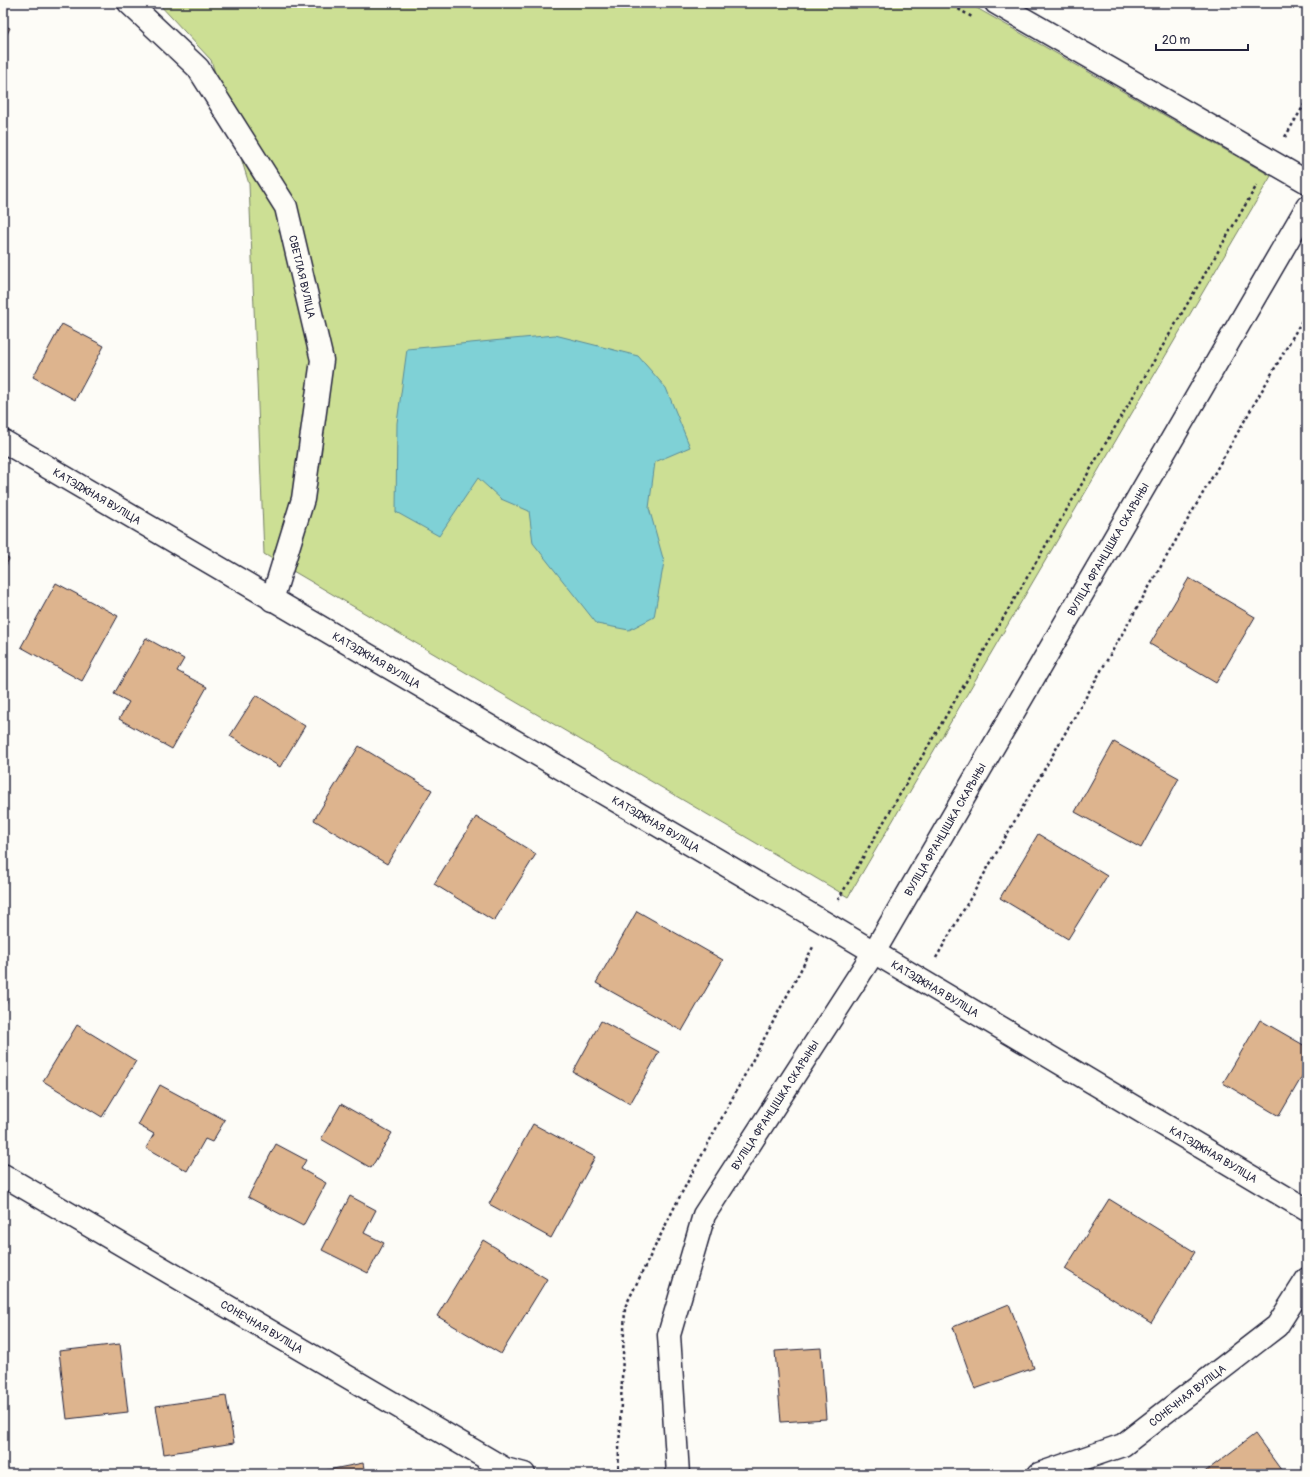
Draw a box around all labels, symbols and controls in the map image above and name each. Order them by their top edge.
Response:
scale bar [1156,26,1248,52]
text: 20 m [1162,33,1191,48]
street label: СВЕТЛАЯ ВУЛІЦА [286,234,318,320]
street label: КАТЭДЖНАЯ ВУЛІЦА [51,465,143,527]
street label: ВУЛІЦА ФРАНЦІШКА СКАРЫНЫ [1064,481,1152,618]
street label: КАТЭДЖНАЯ ВУЛІЦА [330,629,423,691]
street label: ВУЛІЦА ФРАНЦІШКА СКАРЫНЫ [902,761,989,898]
street label: КАТЭДЖНАЯ ВУЛІЦА [610,793,702,855]
street label: КАТЭДЖНАЯ ВУЛІЦА [889,957,981,1020]
street label: ВУЛІЦА ФРАНЦІШКА СКАРЫНЫ [728,1038,821,1172]
street label: КАТЭДЖНАЯ ВУЛІЦА [1167,1123,1260,1185]
street label: СОНЕЧНАЯ ВУЛІЦА [218,1297,305,1356]
street label: СОНЕЧНАЯ ВУЛІЦА [1146,1362,1228,1429]

